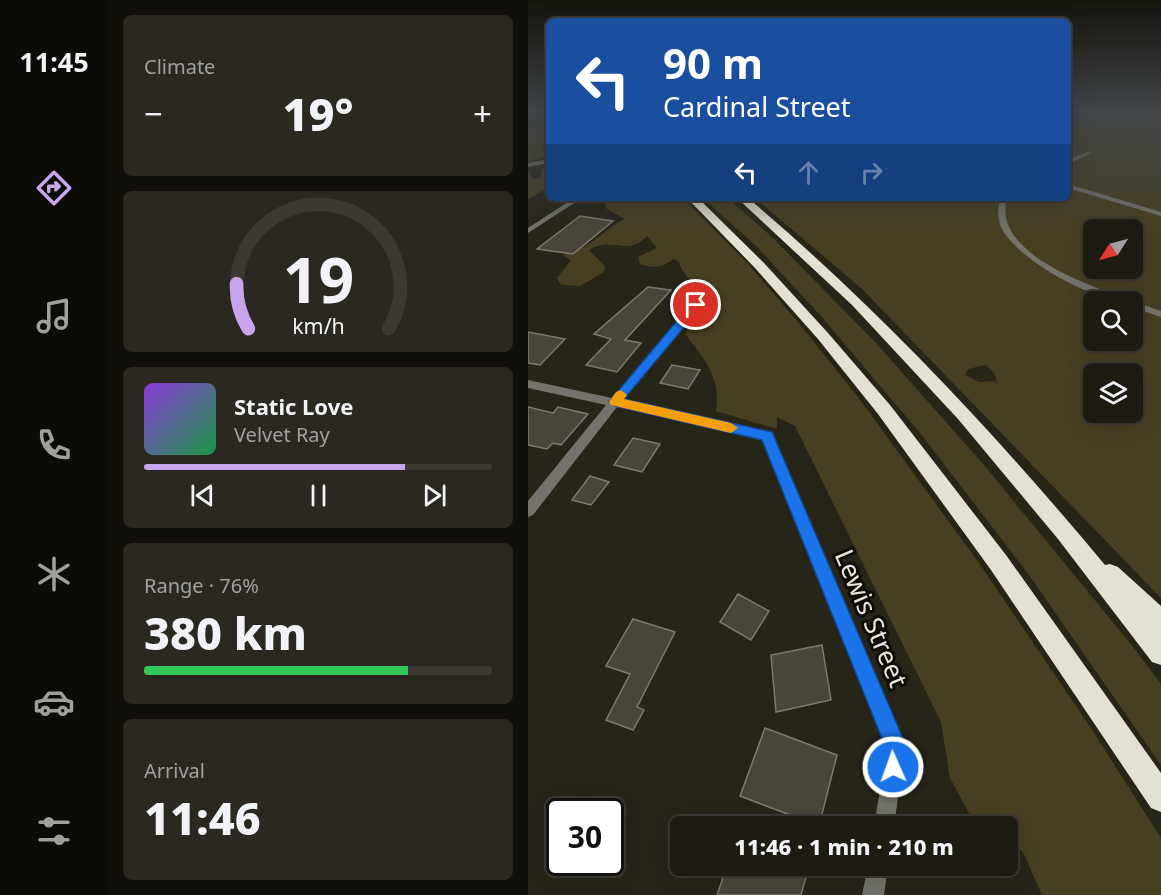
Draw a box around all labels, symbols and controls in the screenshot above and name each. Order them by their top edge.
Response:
text: 90 m [663,34,763,91]
icon: left [564,42,642,120]
text: 11:45 [19,43,89,80]
text: Climate [144,53,215,80]
text: 19° [282,83,354,144]
text: Cardinal Street [663,88,851,125]
text: − [144,91,163,136]
text: + [473,91,492,136]
icon: left [729,156,762,189]
icon: ahead [792,156,825,189]
icon: right [855,156,888,189]
icon: directions [33,167,75,209]
north arrow [1083,219,1143,279]
map controls [1083,219,1143,423]
text: 19 [282,236,354,321]
pin [670,279,721,330]
icon: arrive [679,288,712,321]
button: search [1083,291,1143,351]
icon: music [33,295,75,337]
text: km/h [292,311,344,340]
button: layers [1083,363,1143,423]
text: Static Love [234,391,353,421]
text: Velvet Ray [234,421,330,448]
icon: phone [33,424,75,466]
icon: previous [186,479,219,512]
icon: pause [302,479,335,512]
icon: next [418,479,451,512]
street label: Lewis Street [827,543,917,693]
icon: climate [33,553,75,595]
text: Range · 76% [144,572,259,599]
text: 380 km [144,602,307,663]
icon: car [33,681,75,723]
position arrow [861,735,925,799]
text: Arrival [144,757,205,784]
text: 11:46 [144,787,261,848]
speed limit sign: 30 [546,798,624,876]
icon: filters [33,810,75,852]
text: 11:46 · 1 min · 210 m [734,831,954,861]

